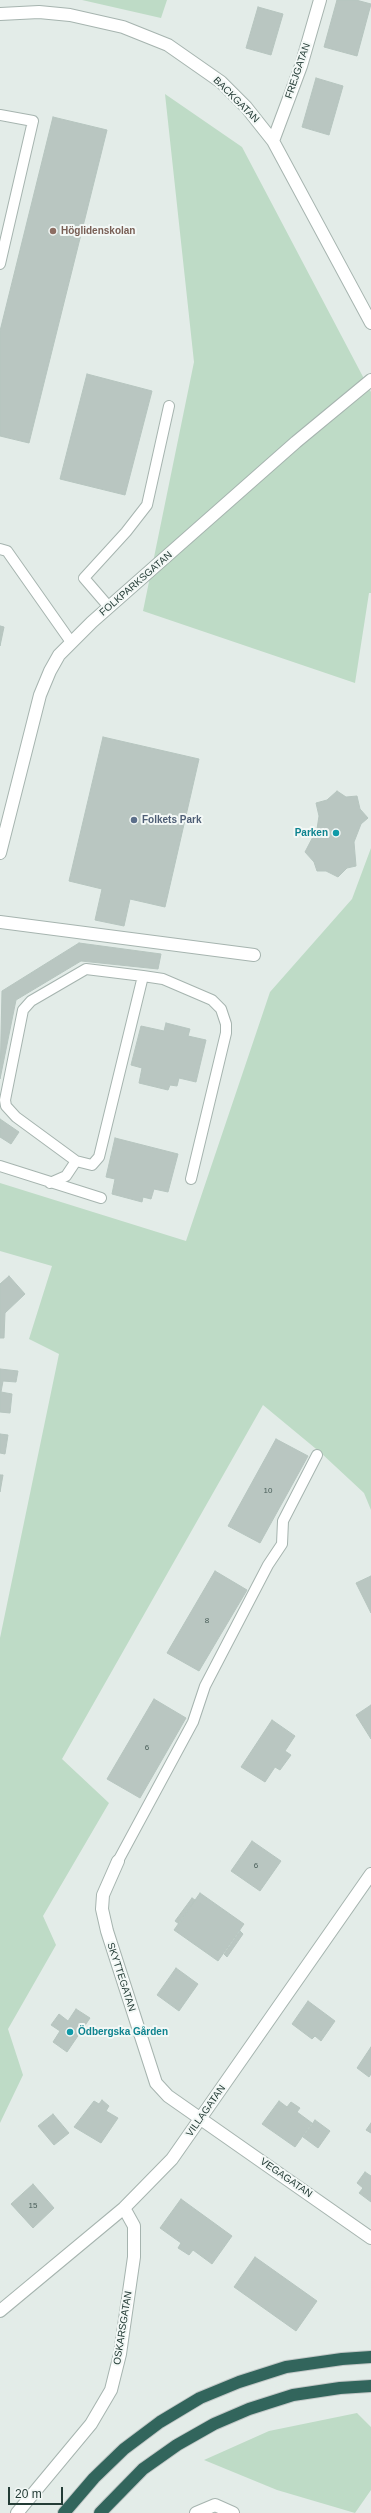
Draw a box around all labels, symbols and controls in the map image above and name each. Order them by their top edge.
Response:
street label: FREJGATAN [283,42,313,100]
street label: BACKGATAN [210,74,262,126]
place label: Höglidenskolan [61,225,135,237]
marker: Höglidenskolan [48,226,58,236]
street label: FOLKPARKSGATAN [97,549,175,619]
place label: Folkets Park [142,814,201,826]
marker: Folkets Park [129,815,139,825]
place label: Parken [295,827,328,839]
marker: Parken [331,828,341,838]
house number: 10 [264,1486,272,1496]
house number: 8 [205,1616,209,1626]
house number: 6 [145,1743,149,1753]
house number: 6 [254,1861,258,1871]
street label: SKYTTEGATAN [104,1941,138,2013]
place label: Ödbergska Gården [78,2026,168,2038]
marker: Ödbergska Gården [65,2027,75,2037]
street label: VILLAGATAN [184,2083,228,2139]
street label: VEGAGATAN [258,2156,314,2200]
house number: 15 [29,2201,37,2211]
street label: OSKARSGATAN [111,2290,135,2366]
scale bar [10,2479,65,2505]
text: 20 m [15,2487,42,2501]

